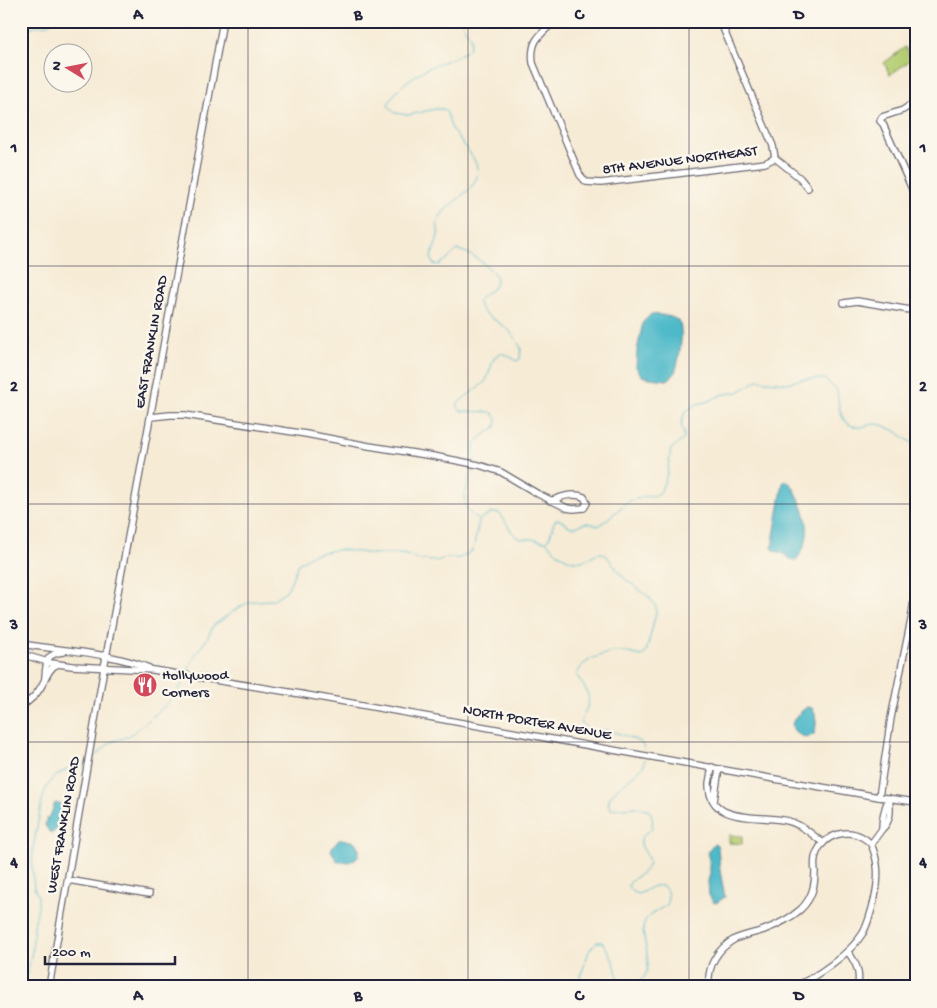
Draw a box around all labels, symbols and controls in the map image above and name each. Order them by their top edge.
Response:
text: A [132,7,144,26]
text: B [353,7,363,26]
text: C [574,7,585,26]
text: D [792,7,805,26]
north arrow [42,42,92,92]
text: N [48,60,67,72]
text: 1 [10,140,17,159]
text: 1 [919,140,926,159]
street label: 8TH AVENUE NORTHEAST [602,142,760,179]
street label: EAST FRANKLIN ROAD [131,274,173,410]
text: 2 [10,379,18,398]
text: 2 [919,379,927,398]
text: 3 [9,617,18,636]
text: 3 [918,617,927,636]
place label: Hollywood Corners [162,667,230,702]
restaurant icon: Hollywood Corners [132,672,158,698]
street label: NORTH PORTER AVENUE [461,701,613,745]
street label: WEST FRANKLIN ROAD [43,755,85,895]
text: 4 [9,855,18,874]
text: 4 [918,855,927,874]
scale bar [45,933,175,965]
text: 200 m [52,944,91,962]
text: A [132,988,144,1007]
text: B [353,988,363,1007]
text: C [574,988,585,1007]
text: D [792,988,805,1007]

